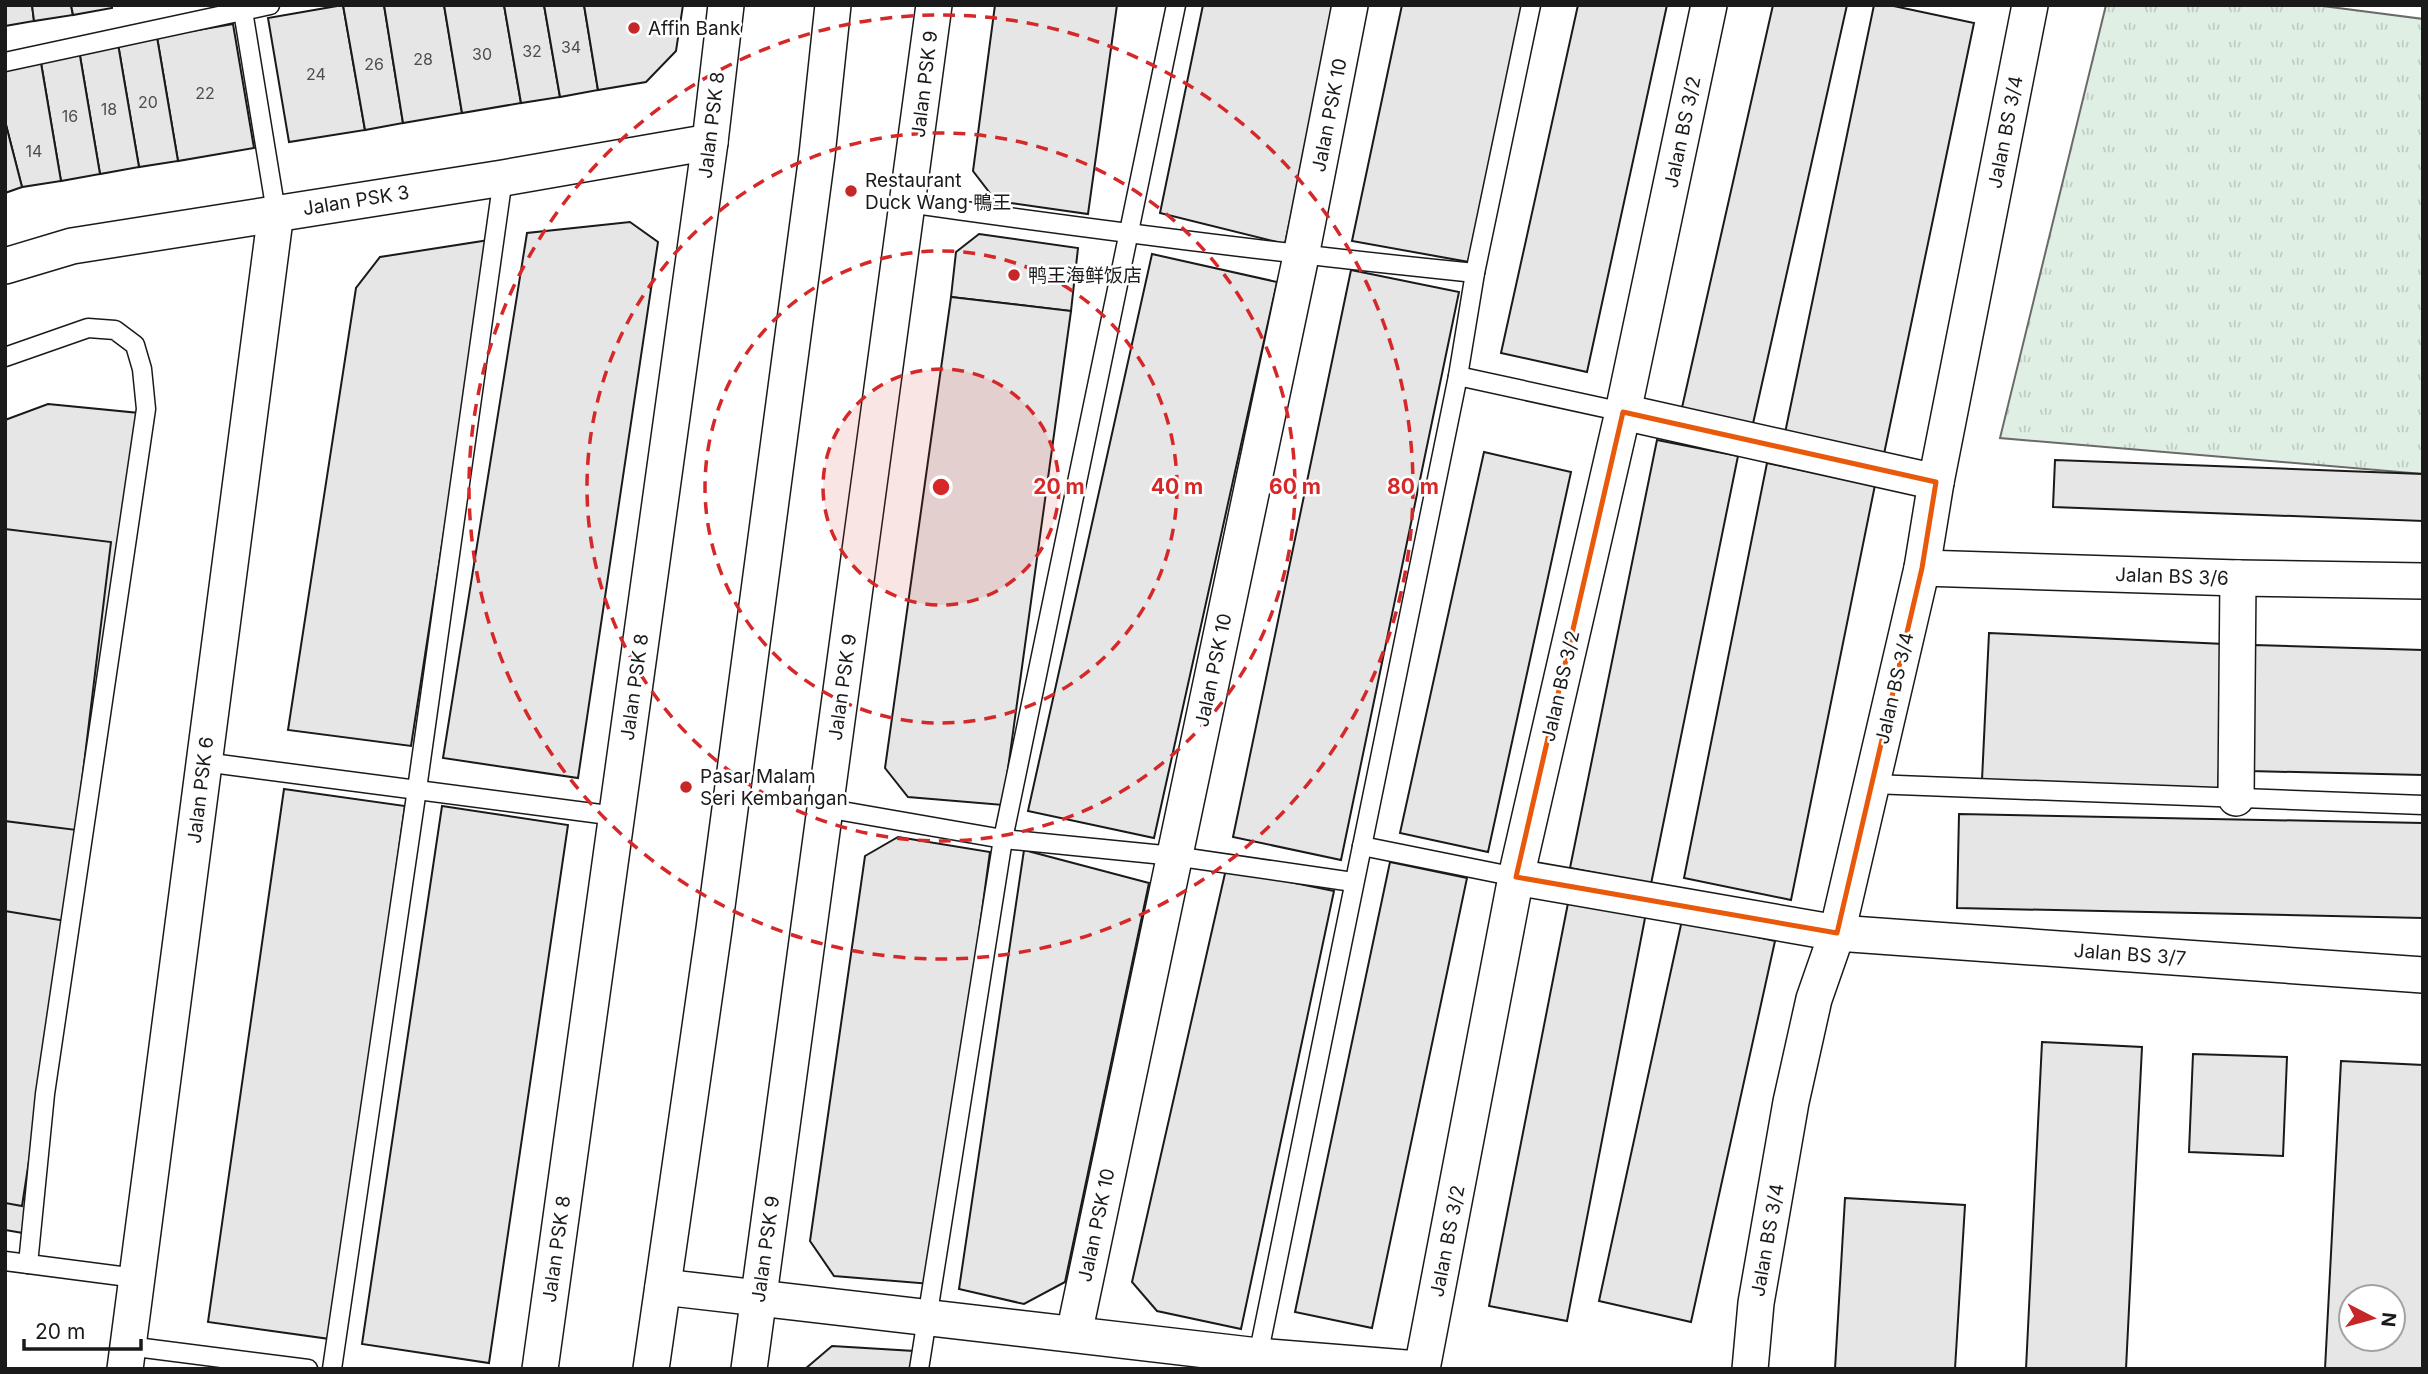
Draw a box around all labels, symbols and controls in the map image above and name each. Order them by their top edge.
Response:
place label: Affin Bank [648,17,741,40]
marker: Affin Bank [626,20,642,36]
street label: Jalan PSK 9 [907,29,942,139]
house number: 34 [561,37,581,57]
house number: 32 [522,41,542,61]
house number: 30 [472,44,492,64]
house number: 28 [413,49,433,69]
house number: 26 [364,54,384,74]
street label: Jalan PSK 10 [1307,56,1352,174]
house number: 24 [306,64,326,84]
street label: Jalan PSK 8 [694,70,729,180]
street label: Jalan BS 3/2 [1659,74,1706,190]
street label: Jalan BS 3/4 [1983,74,2028,190]
house number: 22 [195,83,215,103]
house number: 20 [138,92,158,112]
house number: 18 [101,99,117,119]
house number: 16 [62,106,78,126]
house number: 14 [26,141,42,161]
place label: Restaurant Duck Wang 鴨王 [865,169,1011,214]
street label: Jalan PSK 3 [301,181,411,220]
marker: Restaurant Duck Wang 鴨王 [843,183,859,199]
place label: 鸭王海鲜饭店 [1028,264,1142,287]
marker: 鸭王海鲜饭店 [1006,267,1022,283]
text: 20 m [1033,474,1085,499]
text: 40 m [1151,474,1203,499]
text: 60 m [1269,474,1321,499]
text: 80 m [1387,474,1439,499]
centre of rings [929,475,953,499]
street label: Jalan BS 3/6 [2115,563,2229,590]
street label: Jalan PSK 10 [1190,611,1237,729]
street label: Jalan BS 3/2 [1537,628,1584,744]
street label: Jalan BS 3/4 [1870,630,1919,746]
street label: Jalan PSK 8 [616,632,653,742]
street label: Jalan PSK 9 [824,632,861,742]
street label: Jalan PSK 6 [183,735,218,845]
place label: Pasar Malam Seri Kembangan [700,765,848,810]
marker: Pasar Malam Seri Kembangan [678,779,694,795]
street label: Jalan BS 3/7 [2073,939,2187,970]
street label: Jalan PSK 10 [1073,1166,1120,1284]
street label: Jalan BS 3/4 [1746,1182,1789,1298]
street label: Jalan BS 3/2 [1425,1183,1470,1299]
street label: Jalan PSK 8 [538,1194,575,1304]
street label: Jalan PSK 9 [747,1194,784,1304]
north arrow [2337,1283,2407,1353]
scale bar [24,1308,142,1352]
text: N [2376,1311,2401,1328]
text: 20 m [35,1319,85,1344]

